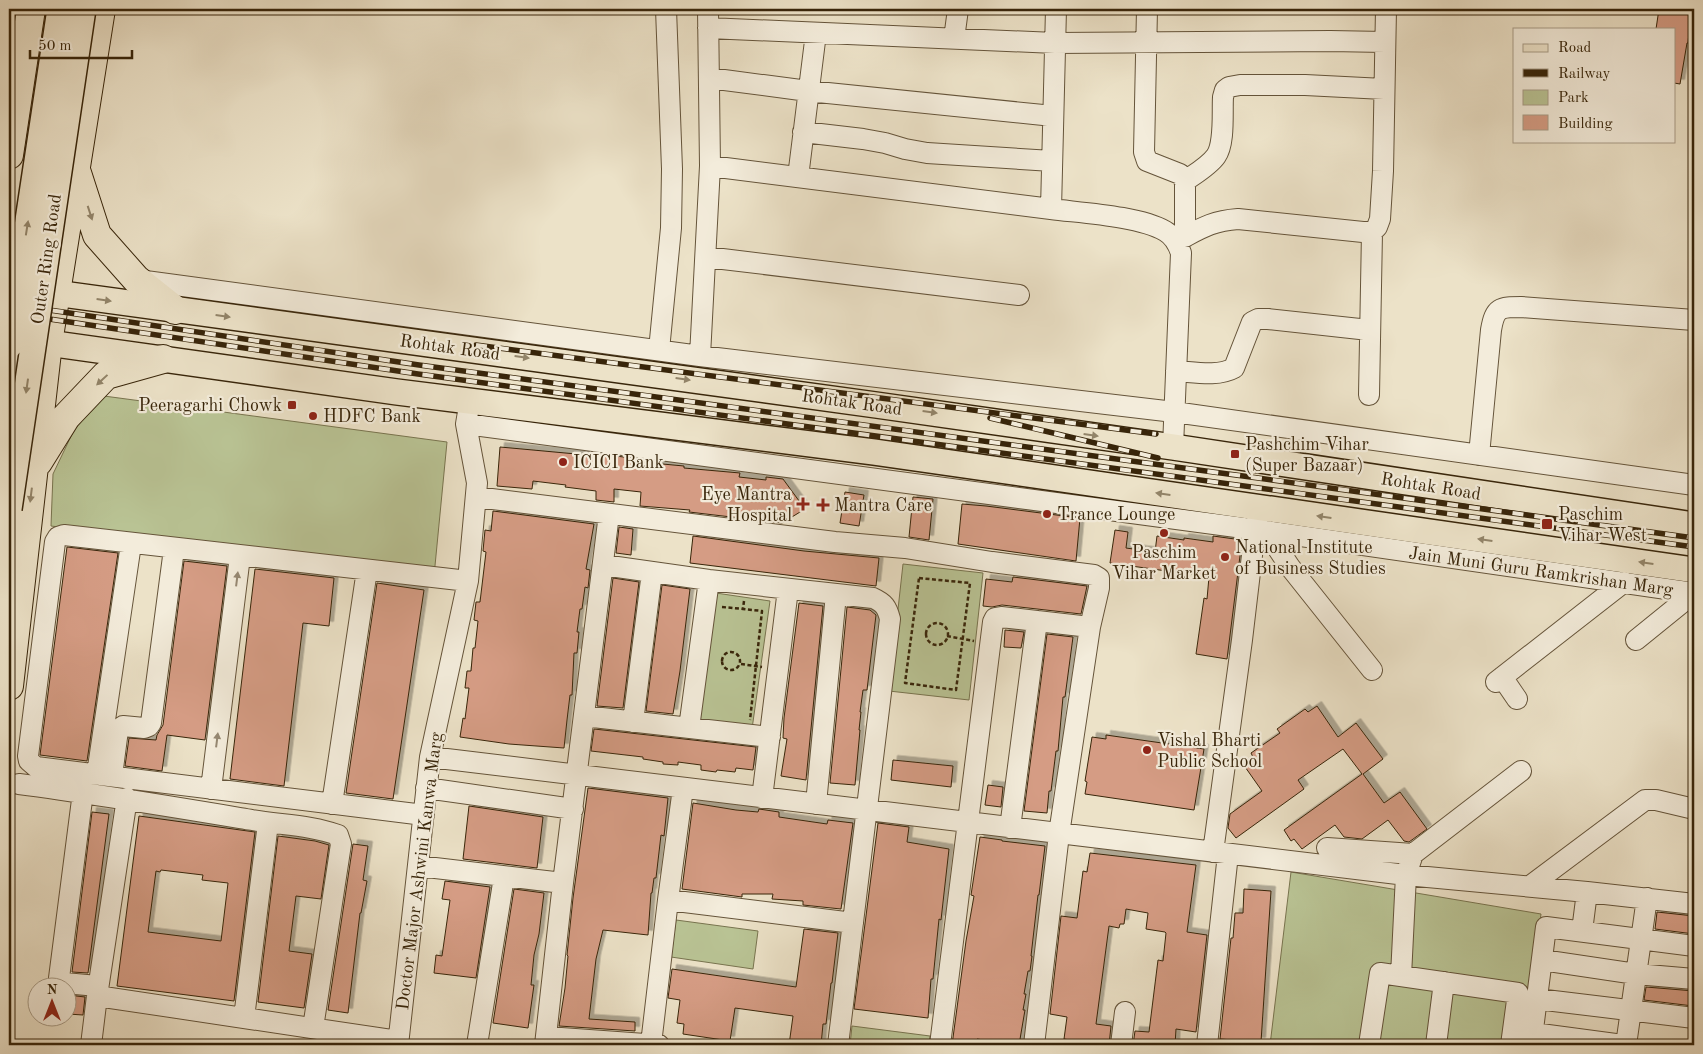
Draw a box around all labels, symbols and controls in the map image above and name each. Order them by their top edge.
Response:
scale bar [30,28,132,60]
legend [1513,28,1676,142]
text: 50 m [38,39,72,54]
text: Road [1558,41,1592,56]
text: Railway [1558,67,1611,82]
text: Park [1558,91,1589,106]
text: Building [1558,117,1613,132]
street label: Outer Ring Road [29,193,65,326]
one-way arrow [87,206,95,221]
one-way arrow [23,220,31,236]
one-way arrow [96,296,112,304]
one-way arrow [216,312,232,320]
street label: Rohtak Road [398,332,501,364]
one-way arrow [514,353,530,361]
one-way arrow [96,374,108,386]
one-way arrow [675,375,691,383]
one-way arrow [23,378,31,394]
street label: Rohtak Road [800,387,903,419]
place label: Peeragarhi Chowk [138,397,282,415]
marker: Peeragarhi Chowk [286,399,298,411]
place label: HDFC Bank [323,408,421,426]
one-way arrow [923,409,939,417]
marker: HDFC Bank [307,410,319,422]
one-way arrow [1084,432,1100,440]
place label: Pashchim Vihar (Super Bazaar) [1245,436,1369,475]
marker: Pashchim Vihar (Super Bazaar) [1229,448,1241,460]
place label: ICICI Bank [573,454,664,472]
marker: ICICI Bank [557,456,569,468]
street label: Rohtak Road [1379,470,1482,504]
place label: Eye Mantra Hospital [701,486,792,525]
one-way arrow [27,488,35,504]
one-way arrow [1155,489,1171,497]
marker: Eye Mantra Hospital [796,497,810,511]
place label: Mantra Care [834,497,932,515]
marker: Mantra Care [816,498,830,512]
place label: Trance Lounge [1057,506,1175,524]
place label: Paschim Vihar West [1558,506,1647,545]
marker: Trance Lounge [1041,508,1053,520]
one-way arrow [1316,513,1332,521]
marker: Paschim Vihar West [1540,517,1554,531]
marker: Paschim Vihar Market [1158,527,1170,539]
one-way arrow [1477,536,1493,544]
place label: National Institute of Business Studies [1235,539,1386,578]
place label: Paschim Vihar Market [1112,544,1216,583]
street label: Jain Muni Guru Ramkrishan Marg [1407,544,1675,600]
marker: National Institute of Business Studies [1219,551,1231,563]
one-way arrow [1638,559,1654,567]
one-way arrow [233,571,241,587]
street label: Doctor Major Ashwini Kanwa Marg [394,731,446,1011]
one-way arrow [213,732,221,748]
place label: Vishal Bharti Public School [1157,732,1262,771]
marker: Vishal Bharti Public School [1141,744,1153,756]
north arrow [28,976,78,1026]
text: N [47,983,58,997]

